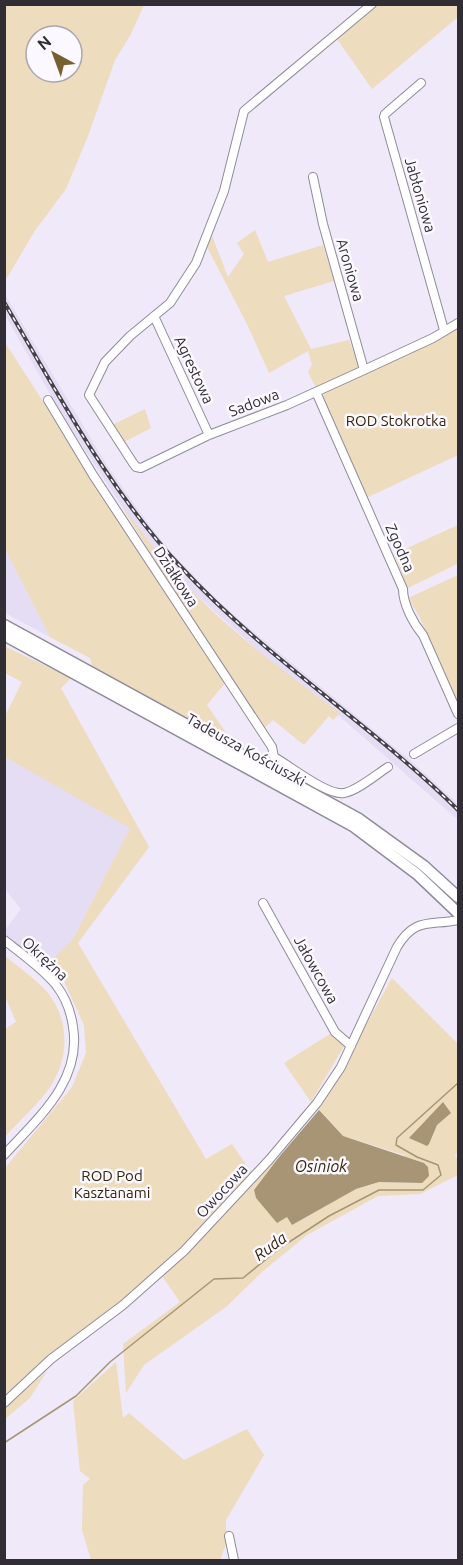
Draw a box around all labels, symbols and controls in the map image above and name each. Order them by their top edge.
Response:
north arrow [24,24,84,84]
text: N [34,32,55,53]
street label: Jabłoniowa [402,156,439,234]
street label: Aroniowa [333,237,368,303]
street label: Agrestowa [171,333,218,406]
street label: Sadowa [226,385,281,420]
park label: ROD Stokrotka [346,412,446,429]
street label: Zgodna [382,521,419,574]
street label: Działkowa [151,543,202,610]
street label: Tadeusza Kościuszki [184,710,309,789]
street label: Okrężna [19,933,72,984]
street label: Jałowcowa [291,933,342,1006]
water label: Osiniok [295,1157,348,1175]
street label: Owocowa [193,1160,251,1221]
park label: ROD Pod Kasztanami [74,1167,150,1201]
water label: Ruda [250,1228,290,1264]

